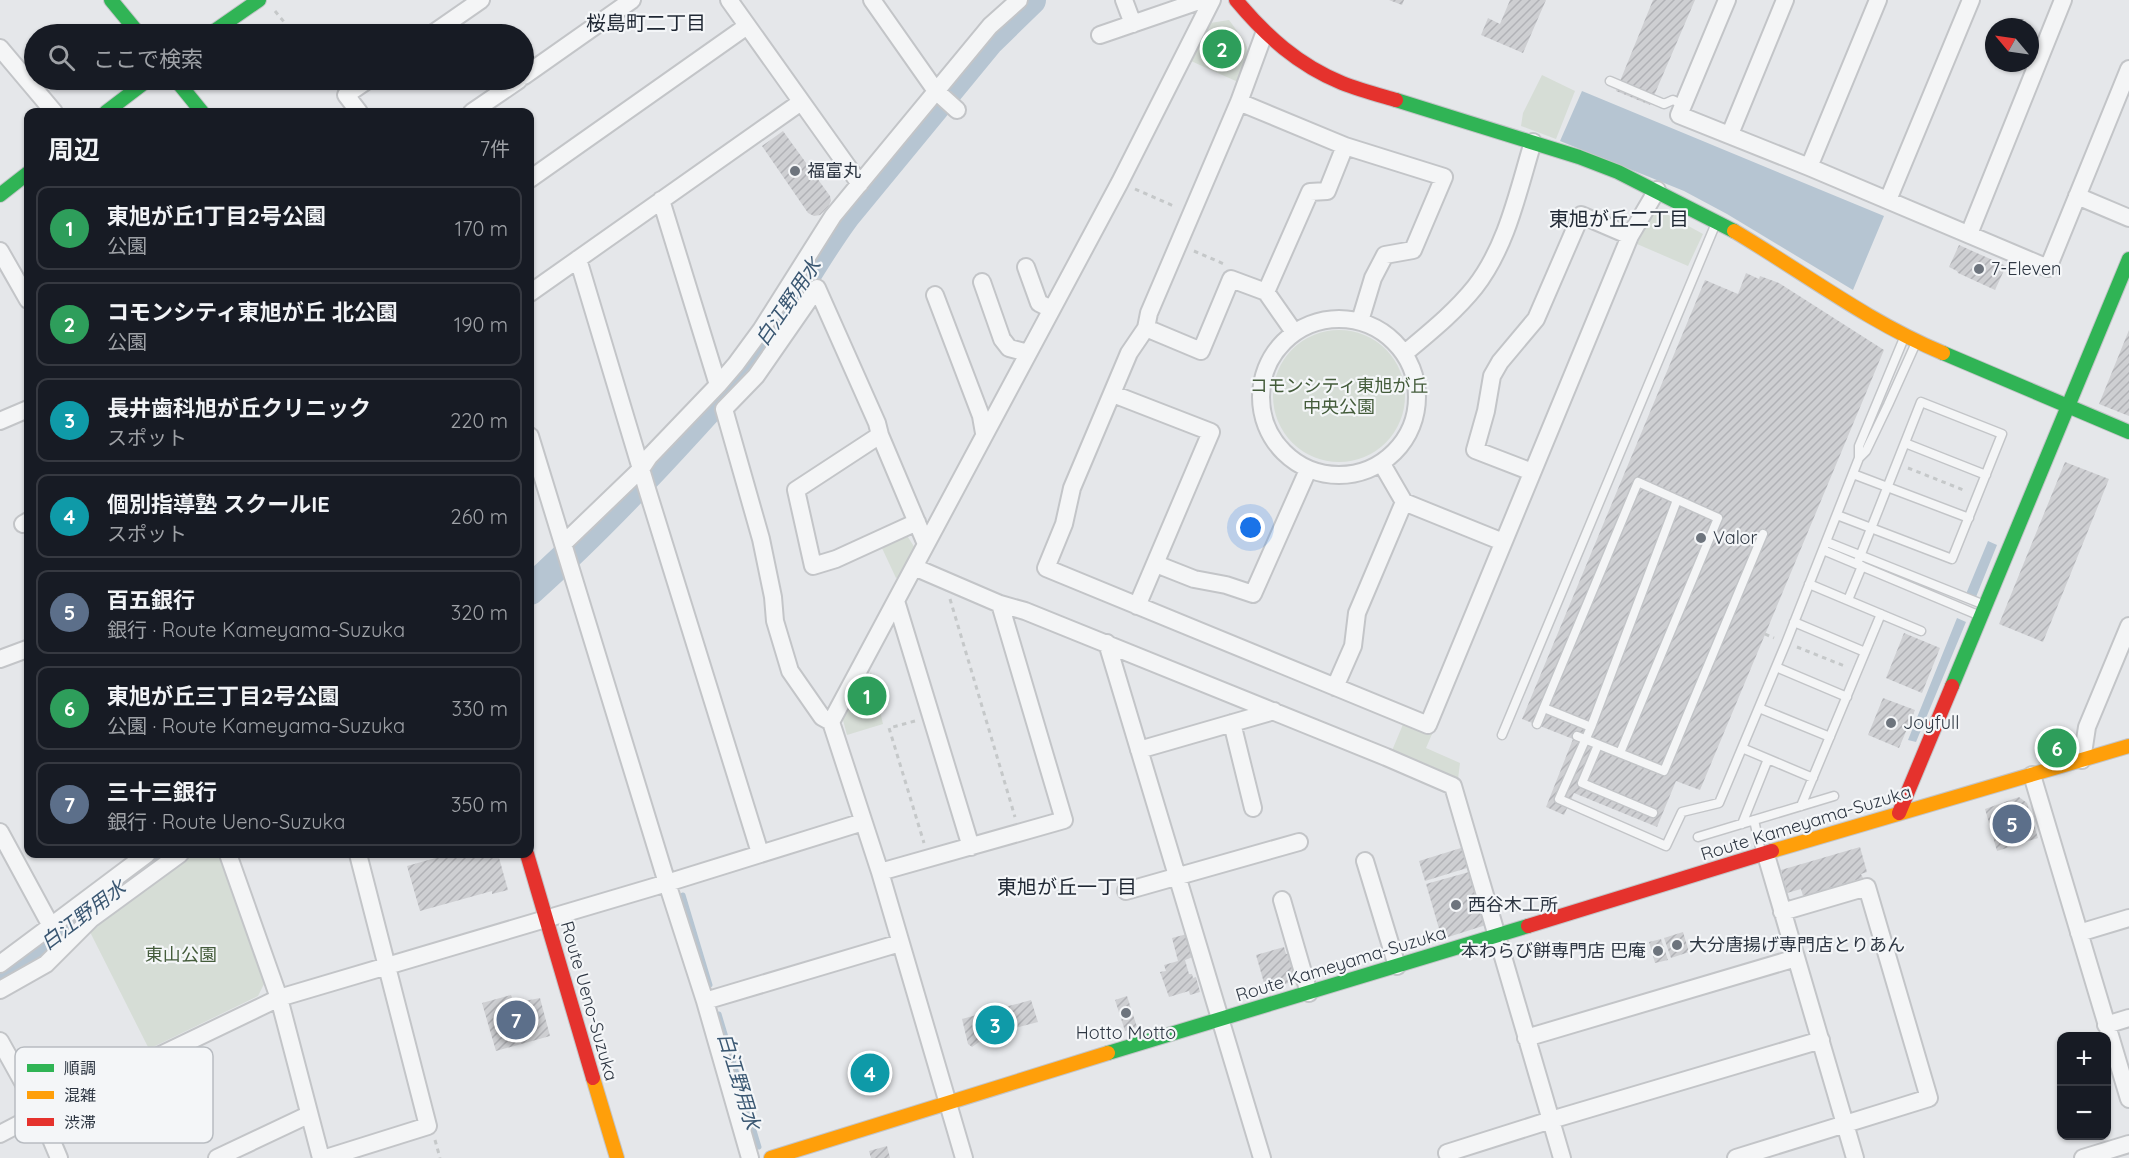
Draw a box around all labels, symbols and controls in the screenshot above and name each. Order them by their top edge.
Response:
district label: 桜島町二丁目 [586,10,706,35]
north arrow [1985,18,2039,72]
search box [24,24,534,90]
pin: 2 [1202,26,1242,72]
icon: search [45,41,78,74]
text: ここで検索 [93,45,203,73]
text: 周辺 [48,133,100,166]
text: 7件 [480,136,510,161]
place label: 福富丸 [807,159,861,182]
marker: 福富丸 [788,164,802,178]
text: 東旭が丘1丁目2号公園 [107,202,326,230]
district label: 東旭が丘二丁目 [1549,206,1689,231]
text: 1 [66,216,73,241]
text: 170 m [455,216,508,241]
text: 公園 [107,233,147,258]
water label: 白江野用水 [749,252,827,350]
place label: 7-Eleven [1991,257,2062,280]
marker: 7-Eleven [1972,262,1986,276]
text: コモンシティ東旭が丘 北公園 [107,298,398,326]
text: 2 [64,312,75,337]
text: 190 m [454,312,508,337]
text: 公園 [107,329,147,354]
park label: コモンシティ東旭が丘 中央公園 [1250,374,1428,418]
text: 長井歯科旭が丘クリニック [107,394,371,422]
text: 3 [64,408,75,433]
text: 220 m [450,408,508,433]
text: スポット [107,425,187,450]
text: 個別指導塾 スクールIE [107,490,330,518]
text: 4 [64,504,75,529]
text: 260 m [451,504,508,529]
your location [1236,513,1265,542]
text: スポット [107,521,187,546]
place label: Valor [1713,526,1757,549]
marker: Valor [1694,531,1708,545]
text: 百五銀行 [107,586,195,614]
text: 5 [64,600,75,625]
text: 320 m [451,600,508,625]
text: 銀行 · Route Kameyama-Suzuka [107,617,405,642]
pin: 1 [848,674,886,718]
text: 東旭が丘三丁目2号公園 [107,682,340,710]
text: 6 [64,696,75,721]
text: 330 m [451,696,508,721]
place label: Joyfull [1903,711,1959,734]
text: 公園 · Route Kameyama-Suzuka [107,713,405,738]
marker: Joyfull [1884,716,1898,730]
pin: 6 [2038,726,2076,771]
text: 三十三銀行 [107,778,217,806]
street label: Route Kameyama-Suzuka [1698,780,1914,866]
text: 7 [64,792,75,817]
text: 350 m [451,792,508,817]
pin: 5 [1992,802,2032,846]
text: 銀行 · Route Ueno-Suzuka [107,809,345,834]
water label: 白江野用水 [35,873,132,955]
district label: 東旭が丘一丁目 [997,874,1137,899]
place label: 西谷木工所 [1468,893,1558,916]
marker: 西谷木工所 [1449,898,1463,912]
street label: Route Ueno-Suzuka [556,918,623,1083]
street label: Route Kameyama-Suzuka [1233,921,1449,1007]
place label: 大分唐揚げ専門店とりあん [1689,933,1905,956]
marker: 大分唐揚げ専門店とりあん [1670,938,1684,952]
place label: 本わらび餅専門店 巴庵 [1461,939,1646,962]
park label: 東山公園 [145,943,217,966]
marker: 本わらび餅専門店 巴庵 [1651,944,1665,958]
pin: 7 [496,998,536,1042]
pin: 3 [976,1002,1014,1048]
marker: Hotto Motto [1119,1006,1133,1020]
place label: Hotto Motto [1076,1021,1176,1044]
water label: 白江野用水 [713,1029,767,1134]
map controls [2057,1032,2111,1140]
button: + [2057,1032,2111,1086]
legend [15,1047,213,1143]
pin: 4 [850,1050,890,1096]
text: 順調 [64,1058,96,1078]
text: 混雑 [64,1085,96,1105]
button: − [2057,1086,2111,1140]
text: 渋滞 [64,1112,96,1132]

